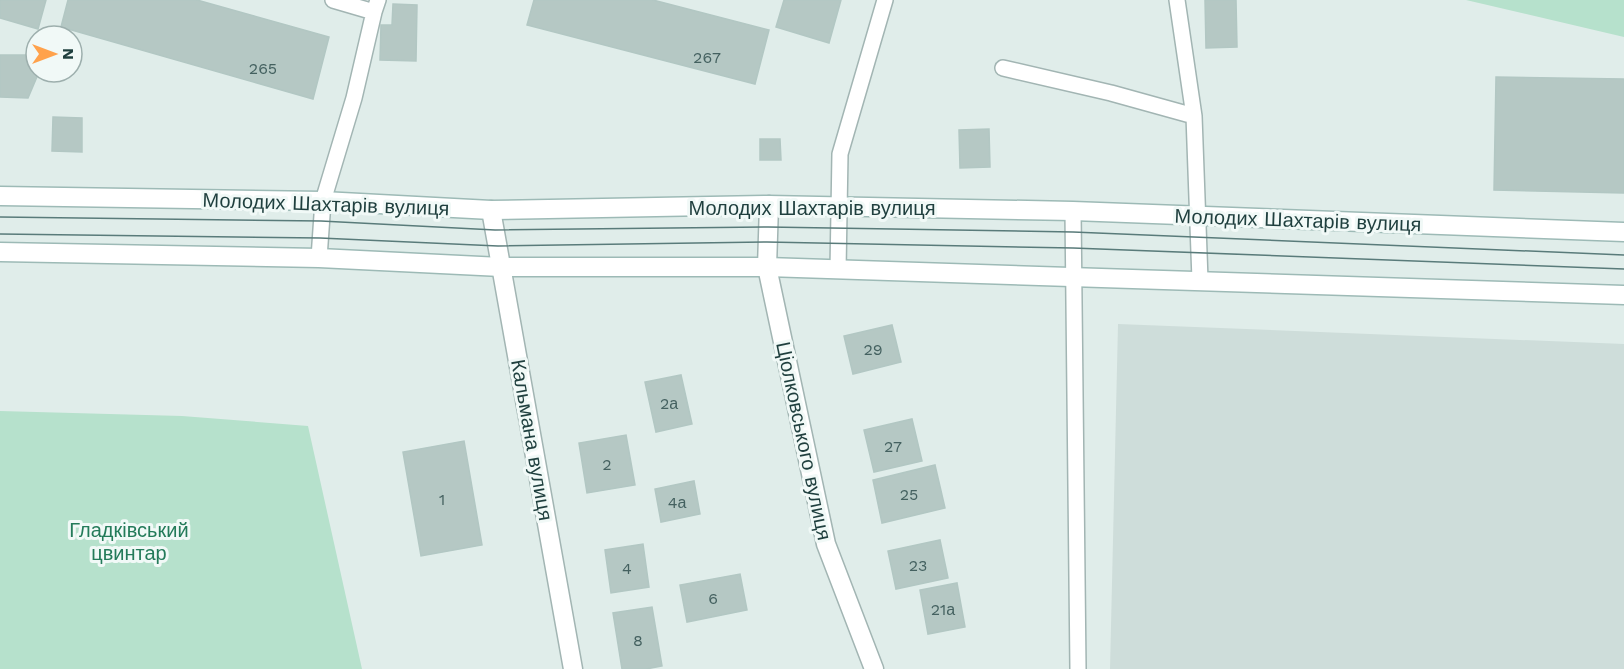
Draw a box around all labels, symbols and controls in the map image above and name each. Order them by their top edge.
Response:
north arrow [24,24,84,84]
text: N [59,48,78,60]
house number: 267 [693,48,721,67]
house number: 265 [249,59,277,78]
street label: Молодих Шахтарів вулиця [202,188,450,220]
street label: Молодих Шахтарів вулиця [689,196,935,220]
street label: Молодих Шахтарів вулиця [1174,204,1422,236]
street label: Ціолковського вулиця [771,340,837,542]
house number: 29 [863,340,883,359]
street label: Кальмана вулиця [506,357,558,523]
house number: 2а [660,394,678,413]
house number: 27 [884,437,902,456]
house number: 2 [602,455,612,474]
house number: 25 [900,485,918,504]
house number: 1 [439,490,445,509]
house number: 4а [668,493,686,512]
park label: Гладківський цвинтар [69,518,189,565]
house number: 23 [909,556,927,575]
house number: 4 [622,559,632,578]
house number: 6 [708,589,718,608]
house number: 21а [931,600,955,619]
house number: 8 [633,631,643,650]

